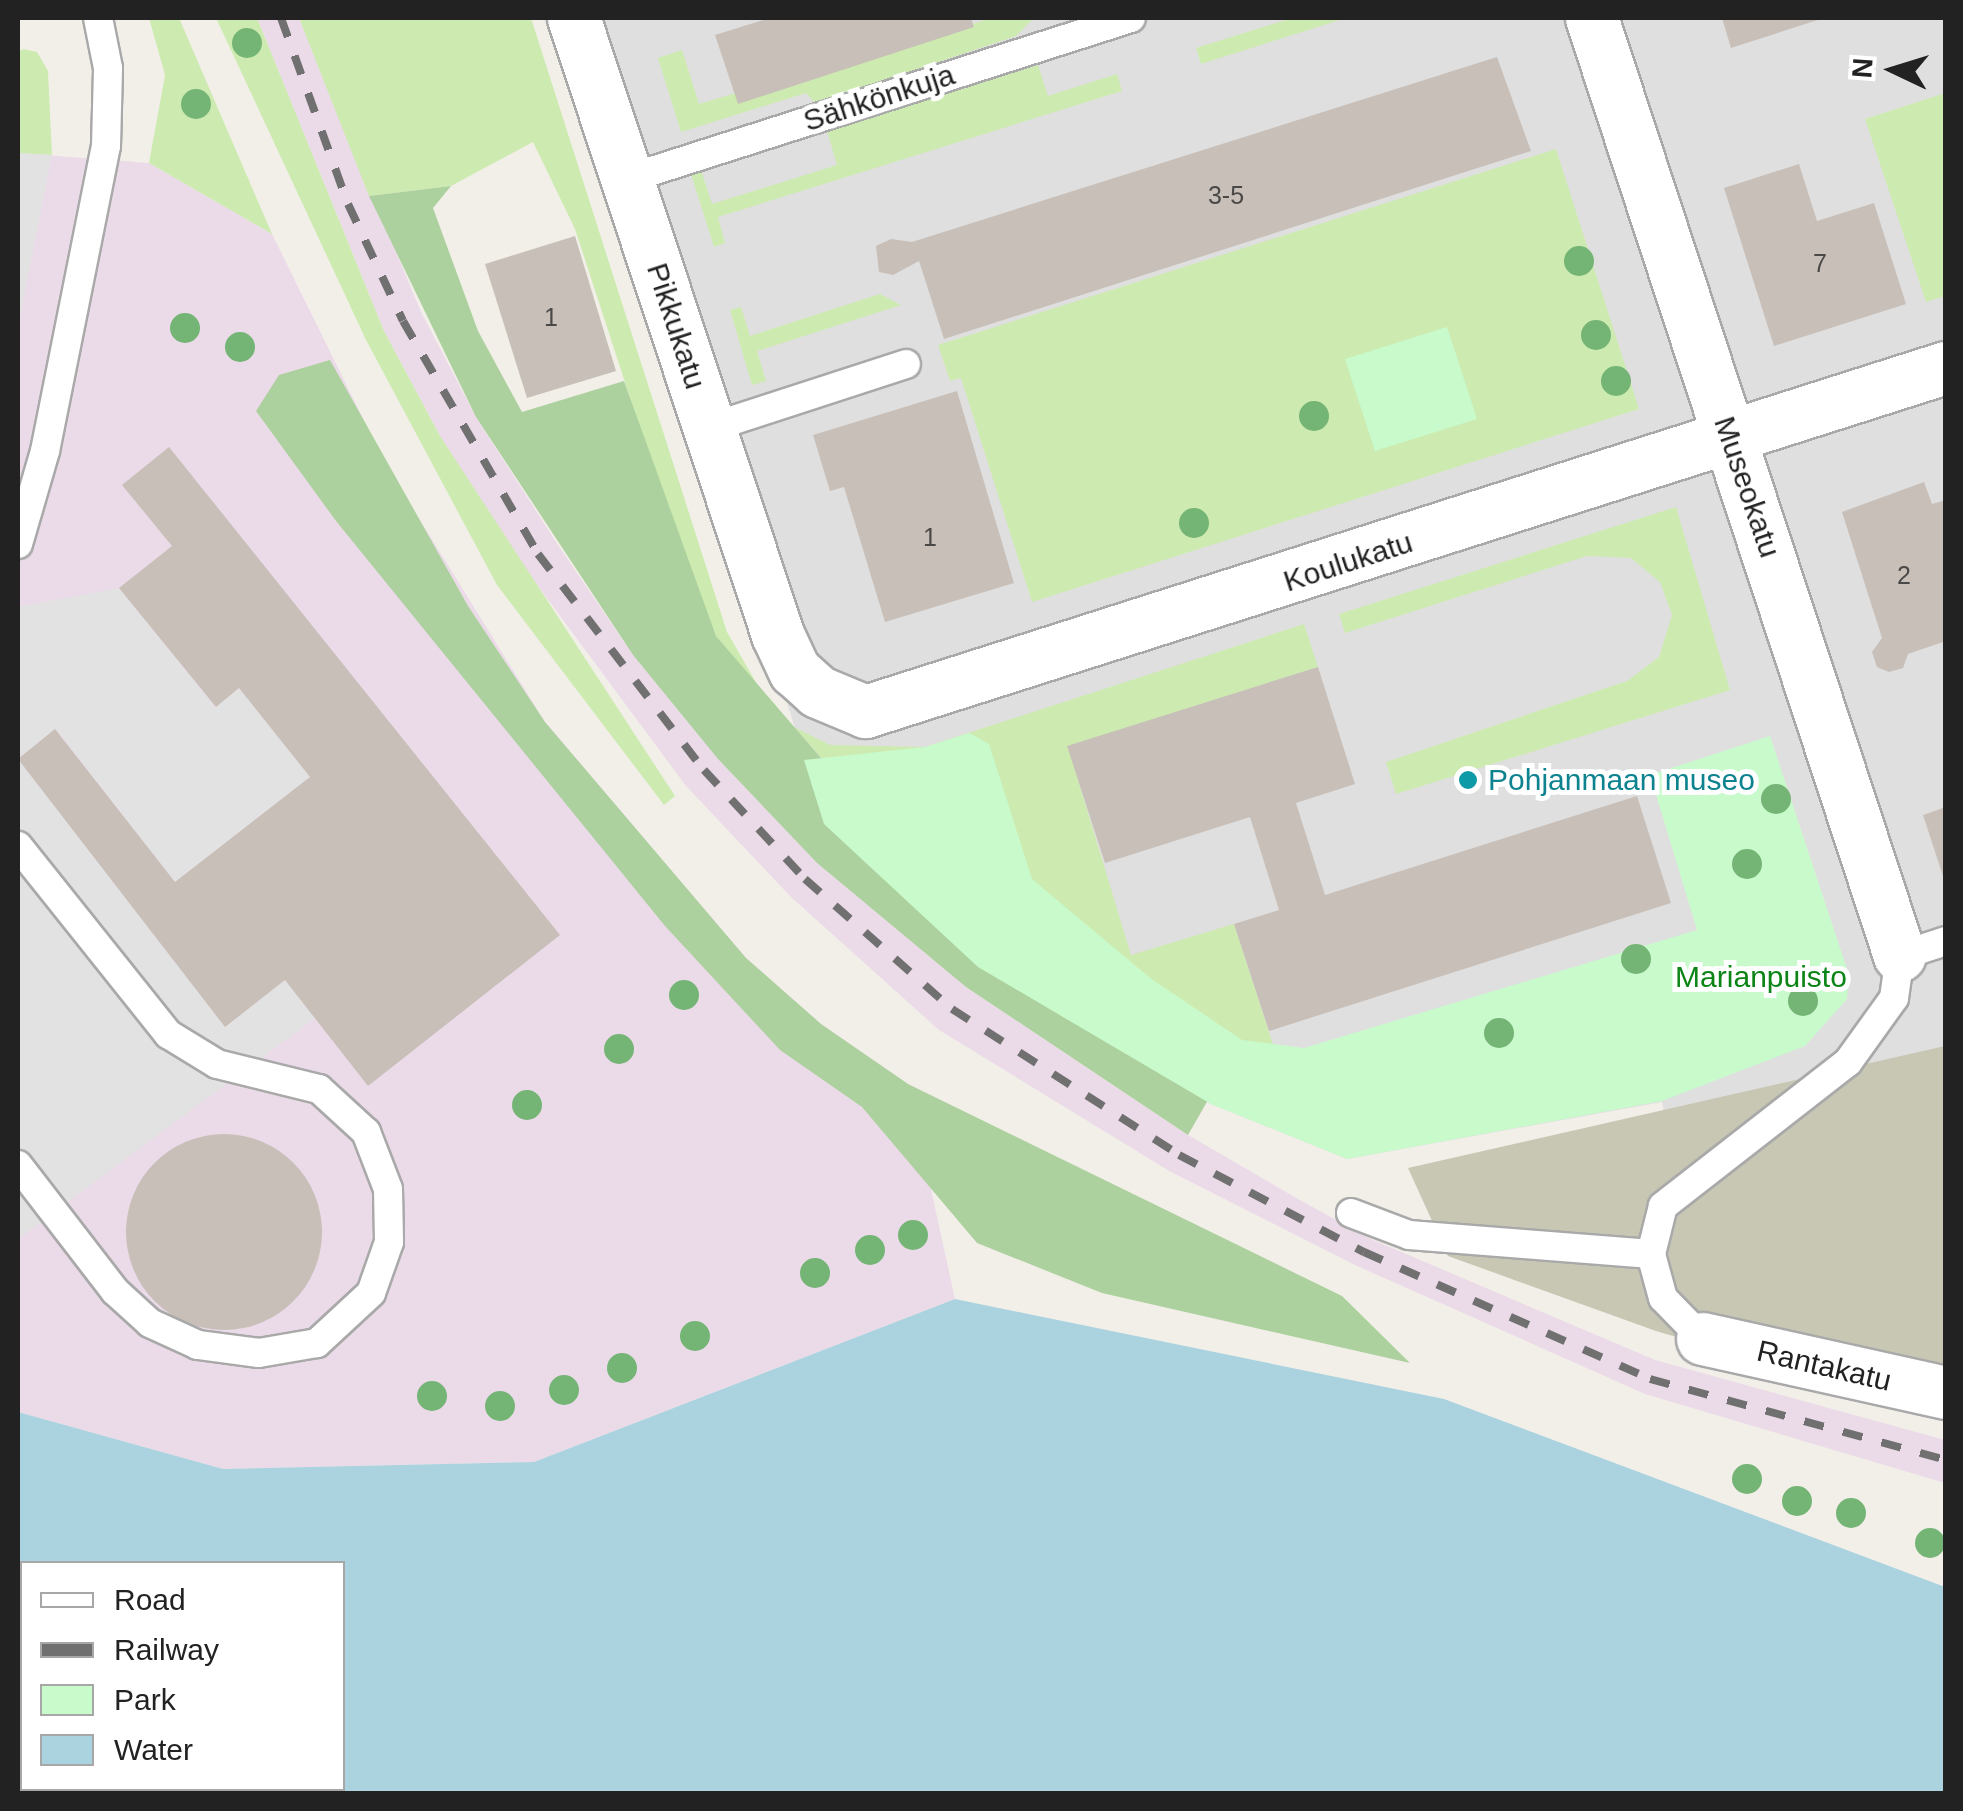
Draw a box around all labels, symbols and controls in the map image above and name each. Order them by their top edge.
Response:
north arrow [1843,20,1943,120]
street label: Sähkönkuja [799,57,959,139]
text: N [1846,57,1879,79]
house number: 3-5 [1208,180,1244,210]
house number: 7 [1813,248,1827,278]
street label: Pikkukatu [639,259,713,393]
house number: 1 [544,302,558,332]
street label: Museokatu [1706,412,1788,562]
house number: 1 [923,522,937,552]
street label: Koulukatu [1279,524,1417,600]
house number: 2 [1897,560,1911,590]
place label: Pohjanmaan museo [1488,762,1755,798]
marker: Pohjanmaan museo [1457,769,1479,791]
park label: Marianpuisto [1675,959,1847,995]
street label: Rantakatu [1753,1333,1895,1399]
legend [20,1561,345,1791]
text: Road [114,1583,186,1616]
text: Railway [114,1633,219,1666]
text: Park [114,1683,176,1716]
text: Water [114,1733,193,1766]

